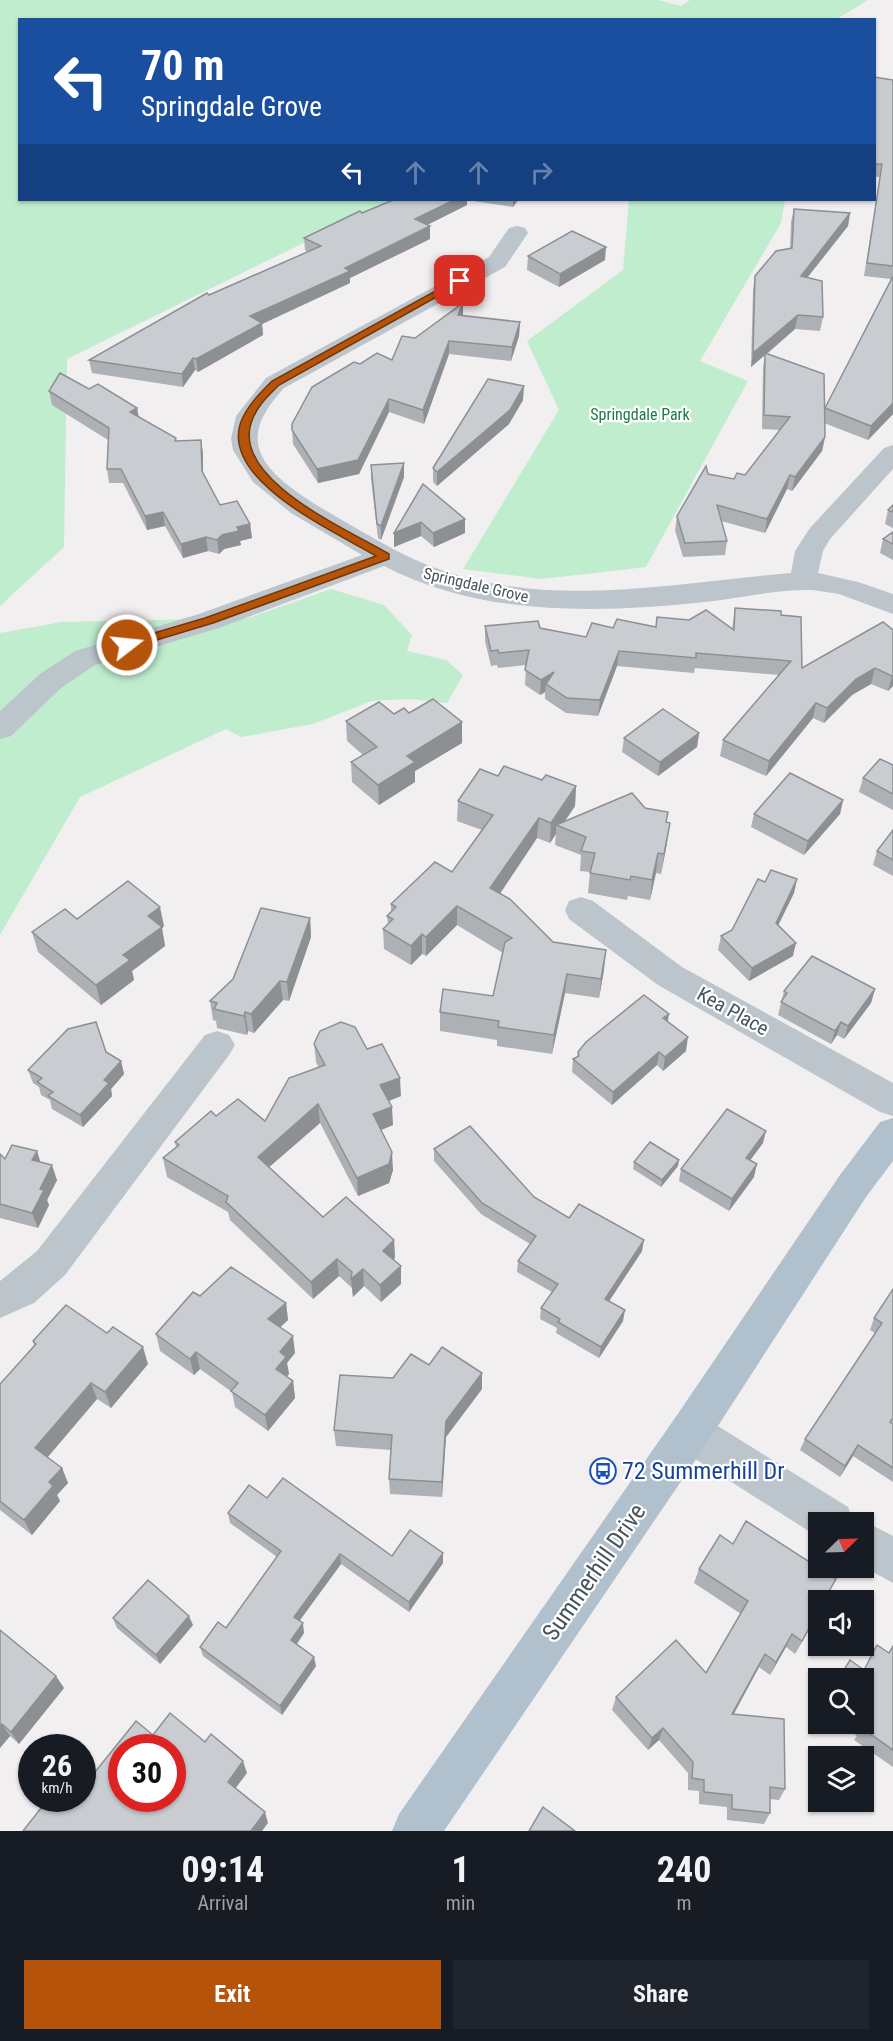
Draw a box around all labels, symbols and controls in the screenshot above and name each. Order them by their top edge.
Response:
text: 70 m [141,41,224,90]
icon: left [42,42,120,120]
text: Springdale Grove [141,91,322,123]
icon: left [336,156,369,189]
icon: ahead [399,156,432,189]
icon: ahead [462,156,495,189]
icon: right [525,156,558,189]
pin [434,255,485,306]
icon: arrive [443,264,476,297]
park label: Springdale Park [590,405,690,424]
street label: Springdale Grove [422,564,530,606]
position arrow [95,613,159,677]
street label: Kea Place [693,982,773,1040]
bus stop icon: 72 Summerhill Dr [588,1456,618,1486]
place label: 72 Summerhill Dr [622,1457,785,1485]
street label: Summerhill Drive [537,1498,651,1646]
north arrow [808,1512,874,1578]
map controls [808,1512,874,1812]
button: sound [808,1590,874,1656]
button: search [808,1668,874,1734]
speed limit sign: 30 [108,1734,186,1812]
button: layers [808,1746,874,1812]
text: 26 [42,1748,72,1783]
text: km/h [42,1779,72,1797]
text: 09:14 [182,1849,264,1891]
text: 1 [451,1849,470,1891]
text: 240 [657,1849,711,1891]
text: Arrival [197,1891,248,1915]
text: min [446,1891,475,1915]
text: m [677,1891,692,1915]
button: Exit [24,1960,441,2029]
button: Share [453,1960,869,2029]

